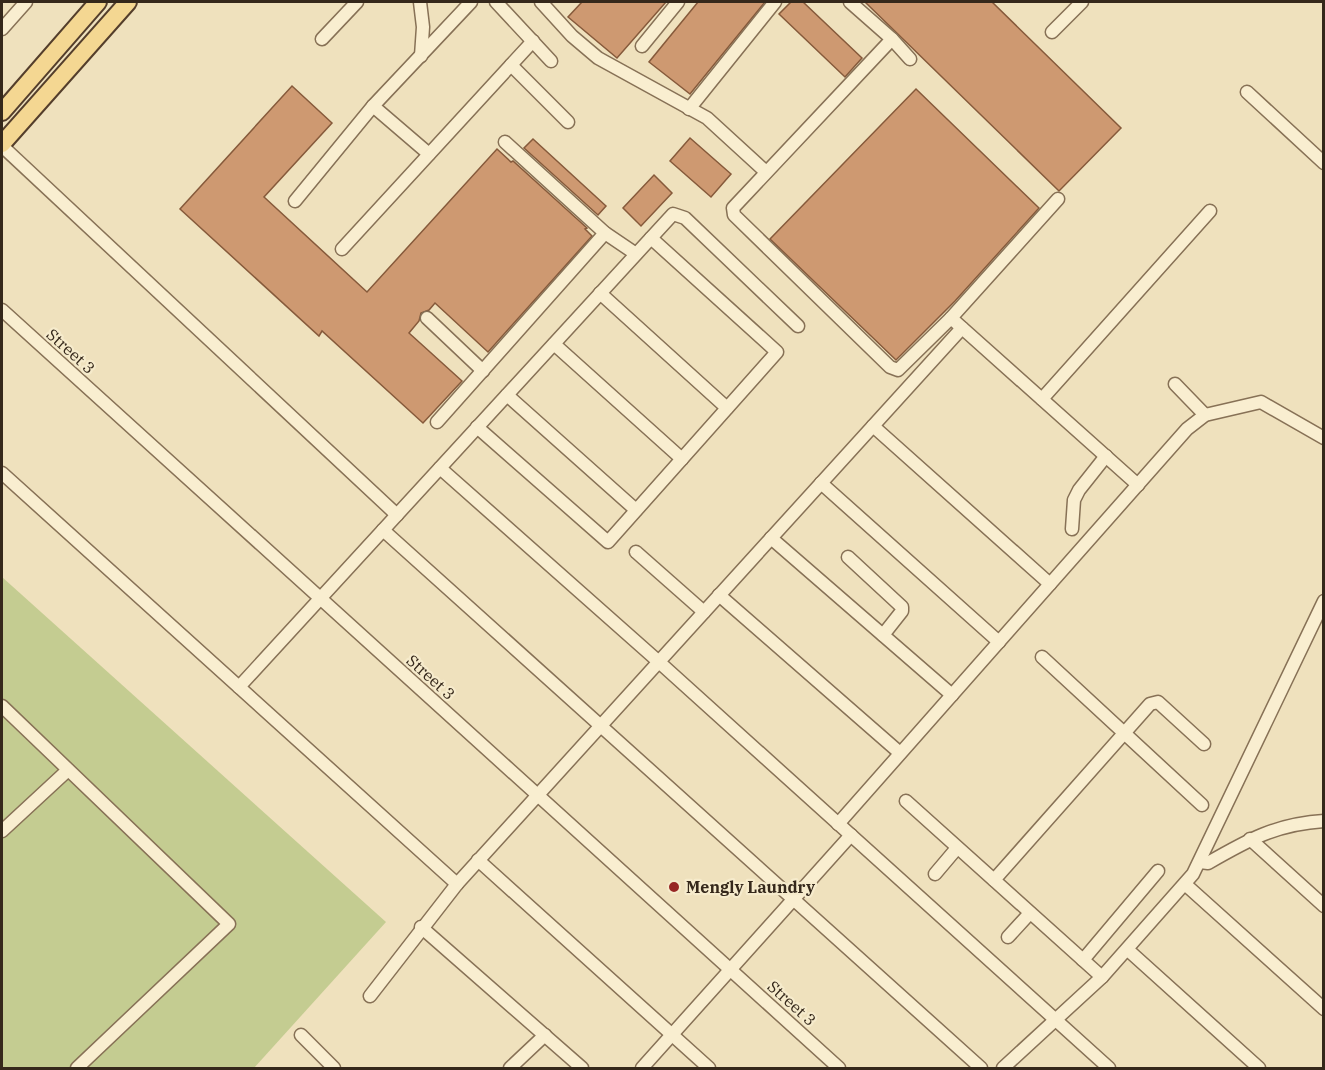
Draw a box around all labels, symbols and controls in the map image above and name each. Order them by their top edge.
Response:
street label: Street 3 [43,324,99,378]
street label: Street 3 [403,650,459,704]
place label: Mengly Laundry [686,877,816,897]
marker: Mengly Laundry [667,880,681,894]
street label: Street 3 [764,976,820,1030]

